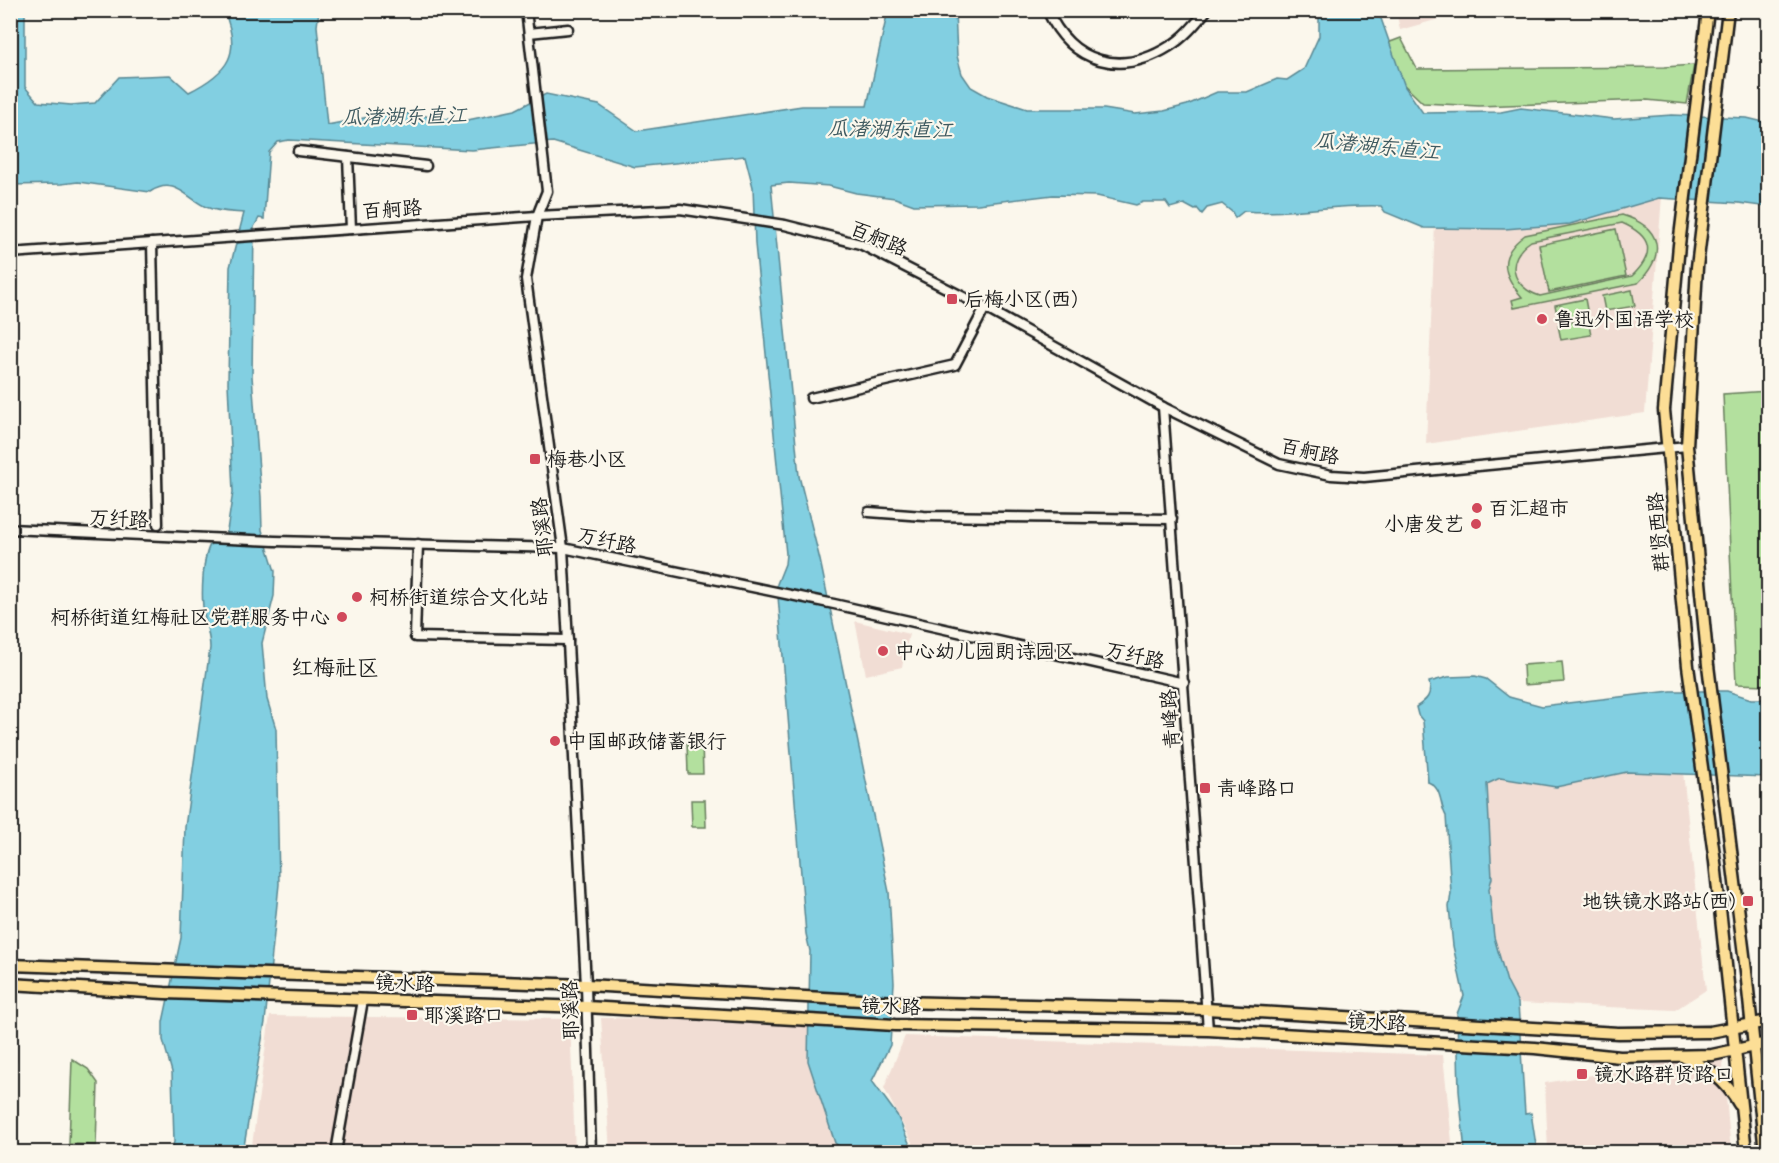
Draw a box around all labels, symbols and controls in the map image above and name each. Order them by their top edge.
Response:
water label: 瓜渚湖东直江 [341,103,468,129]
water label: 瓜渚湖东直江 [827,116,954,142]
water label: 瓜渚湖东直江 [1313,127,1442,165]
street label: 百舸路 [361,196,424,223]
street label: 百舸路 [847,216,912,261]
place label: 后梅小区(西) [964,288,1078,311]
marker: 后梅小区(西) [945,292,959,306]
place label: 鲁迅外国语学校 [1554,308,1694,331]
marker: 鲁迅外国语学校 [1535,312,1549,326]
street label: 百舸路 [1278,434,1343,469]
place label: 梅巷小区 [547,448,627,471]
marker: 梅巷小区 [528,452,542,466]
street label: 群贤西路 [1643,490,1673,573]
street label: 耶溪路 [527,495,558,558]
place label: 百汇超市 [1489,497,1569,520]
marker: 百汇超市 [1470,501,1484,515]
street label: 万纤路 [88,505,151,532]
place label: 小唐发艺 [1384,513,1464,536]
marker: 小唐发艺 [1469,517,1483,531]
street label: 万纤路 [575,523,640,558]
place label: 柯桥街道综合文化站 [369,586,549,609]
marker: 柯桥街道综合文化站 [350,590,364,604]
place label: 柯桥街道红梅社区党群服务中心 [50,606,330,629]
marker: 柯桥街道红梅社区党群服务中心 [335,610,349,624]
street label: 万纤路 [1103,638,1168,674]
place label: 中心幼儿园朗诗园区 [895,640,1075,663]
marker: 中心幼儿园朗诗园区 [876,644,890,658]
district label: 红梅社区 [291,655,379,681]
street label: 青峰路 [1157,687,1184,750]
place label: 中国邮政储蓄银行 [567,730,727,753]
marker: 中国邮政储蓄银行 [548,734,562,748]
place label: 青峰路口 [1217,777,1297,800]
marker: 青峰路口 [1198,781,1212,795]
place label: 地铁镜水路站(西) [1582,890,1736,913]
marker: 地铁镜水路站(西) [1741,894,1755,908]
street label: 镜水路 [375,971,436,996]
street label: 耶溪路 [558,979,583,1040]
street label: 镜水路 [861,994,922,1019]
place label: 耶溪路口 [424,1004,504,1027]
marker: 耶溪路口 [405,1008,419,1022]
street label: 镜水路 [1346,1009,1409,1036]
place label: 镜水路群贤路口 [1594,1063,1734,1086]
marker: 镜水路群贤路口 [1575,1067,1589,1081]

